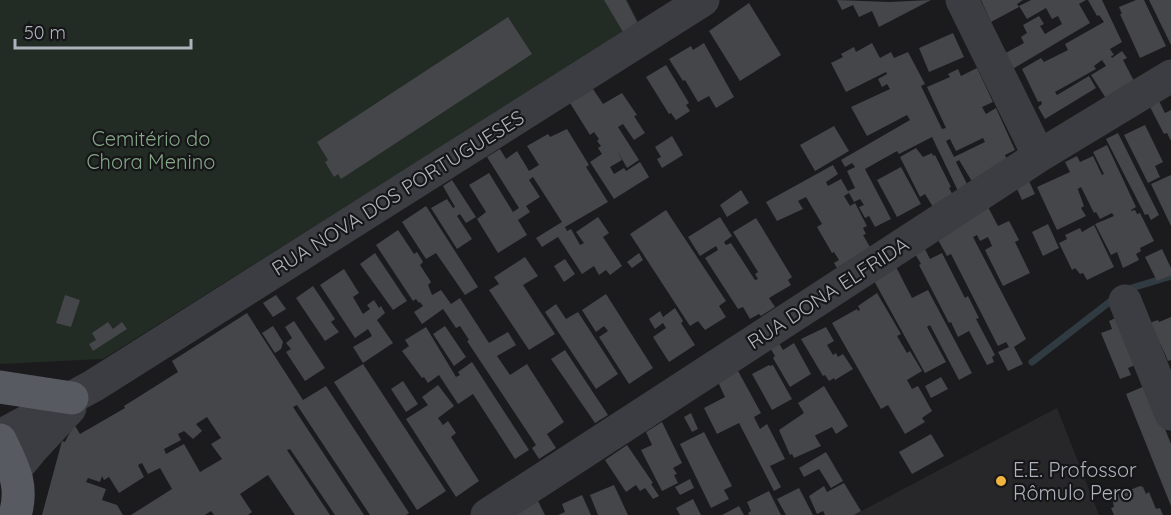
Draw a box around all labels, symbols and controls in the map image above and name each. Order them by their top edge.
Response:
scale bar [15,12,190,50]
text: 50 m [24,21,66,44]
street label: RUA NOVA DOS PORTUGUESES [267,104,529,281]
park label: Cemitério do Chora Menino [87,126,215,174]
street label: RUA DONA ELFRIDA [742,231,913,354]
place label: E.E. Profossor Rômulo Pero [1013,457,1137,505]
marker: E.E. Profossor Rômulo Pero [994,474,1008,488]

